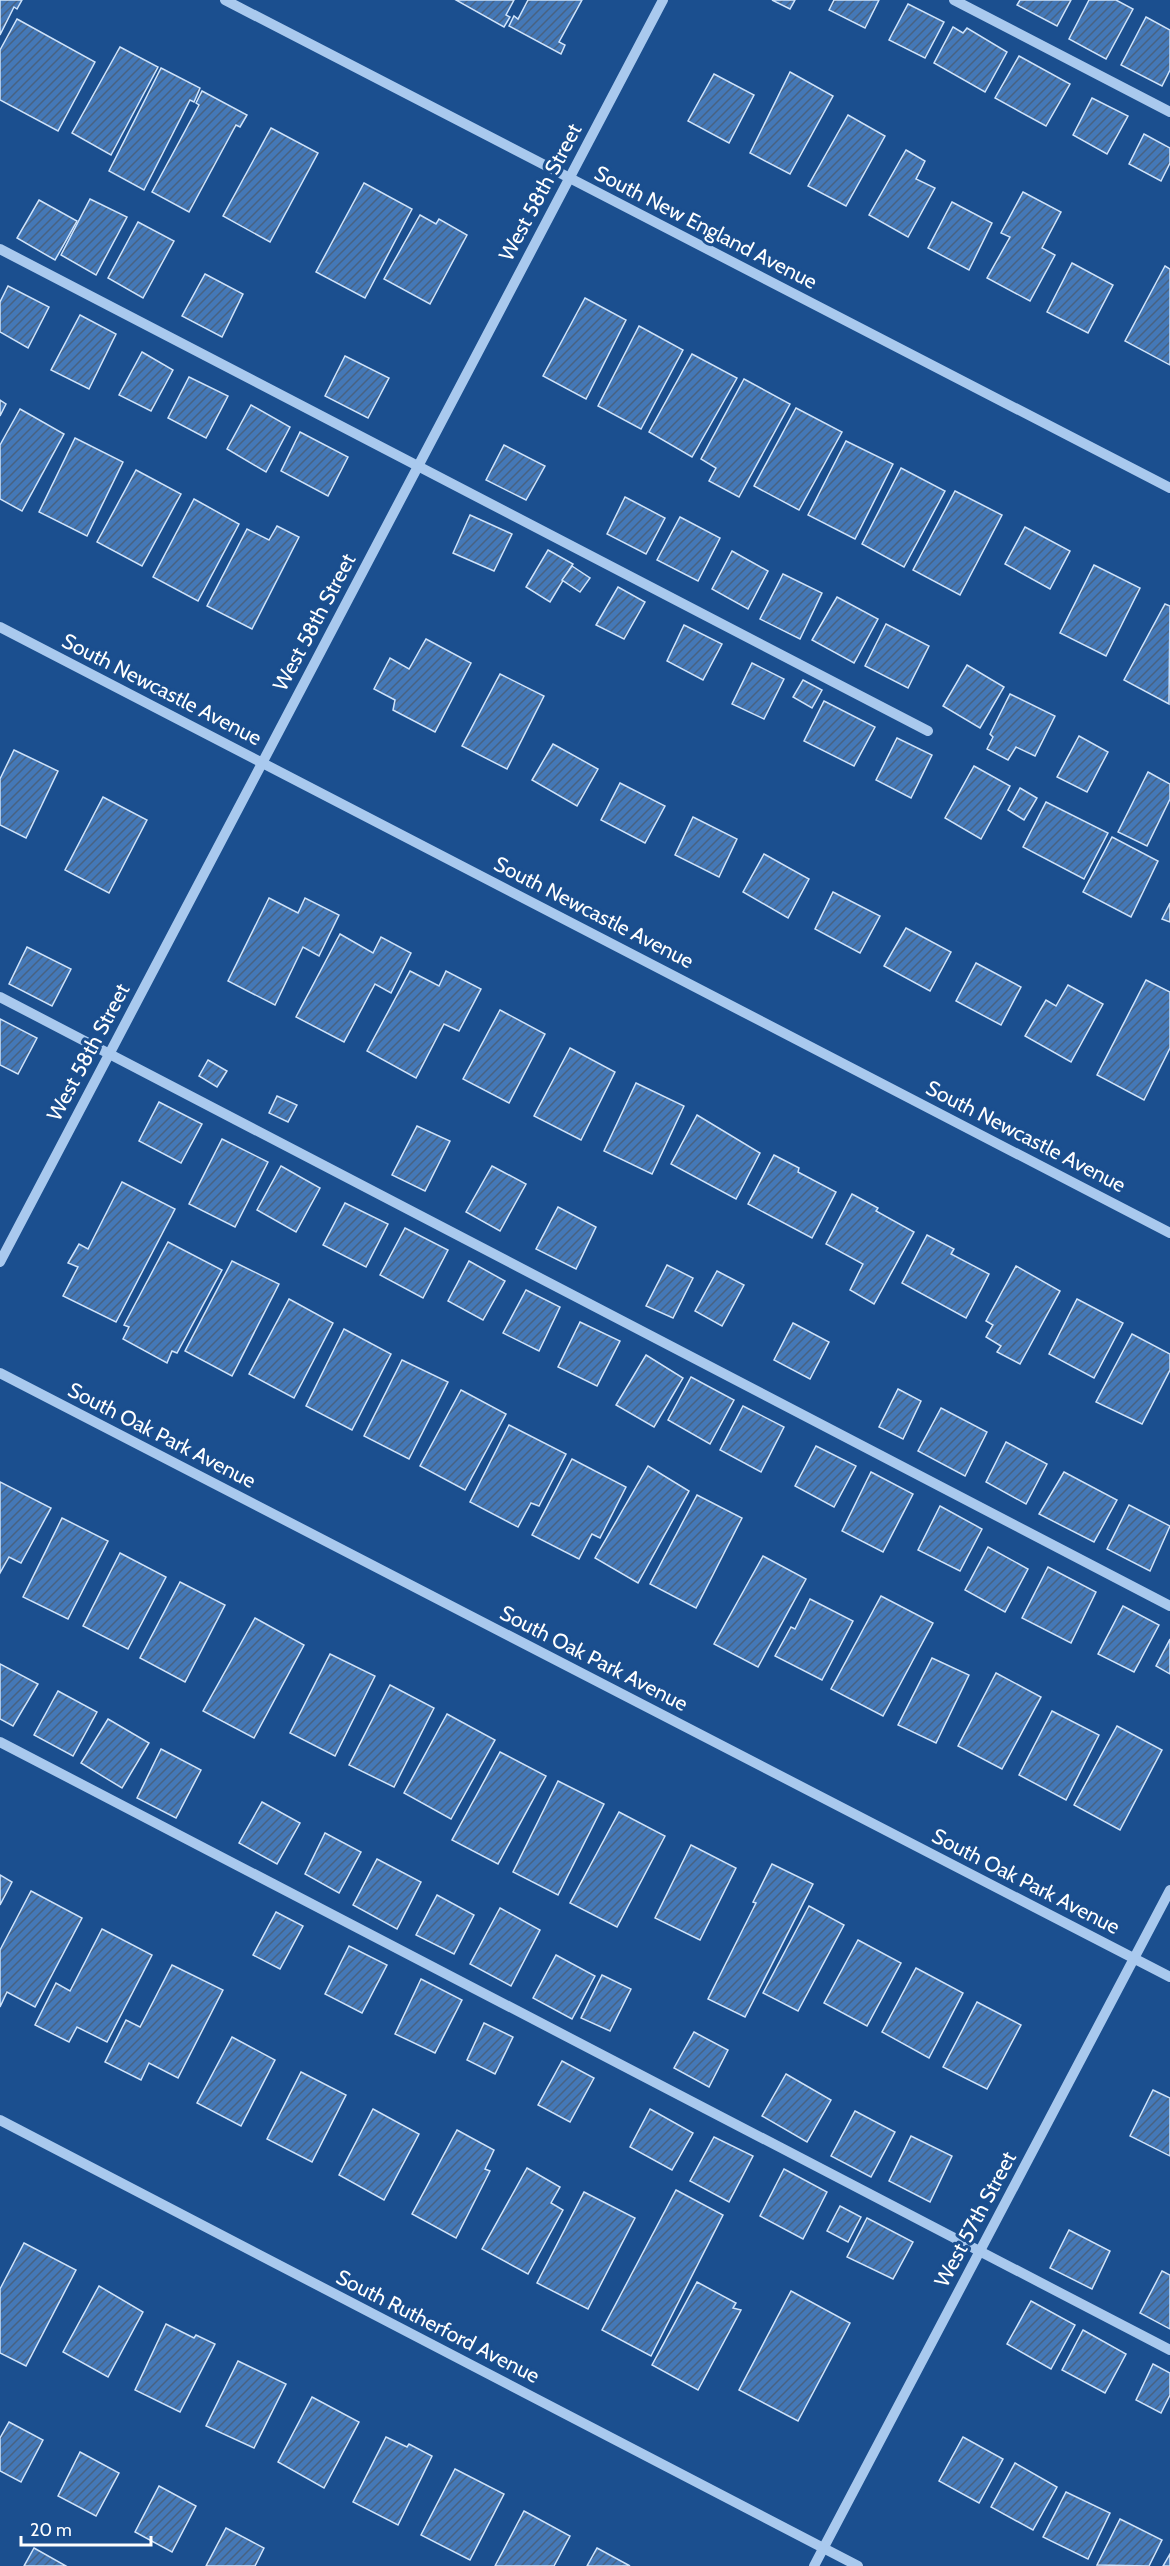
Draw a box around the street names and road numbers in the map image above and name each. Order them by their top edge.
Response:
street label: West 58th Street [493,119,587,265]
street label: South New England Avenue [590,160,822,294]
street label: West 58th Street [267,549,361,695]
street label: South Newcastle Avenue [58,628,266,750]
street label: South Newcastle Avenue [490,851,698,973]
street label: West 58th Street [41,979,135,1125]
street label: South Newcastle Avenue [922,1075,1130,1197]
street label: South Oak Park Avenue [64,1377,260,1493]
street label: South Oak Park Avenue [496,1600,692,1716]
street label: South Oak Park Avenue [928,1823,1124,1939]
street label: West 57th Street [929,2147,1021,2291]
street label: South Rutherford Avenue [332,2264,544,2388]

